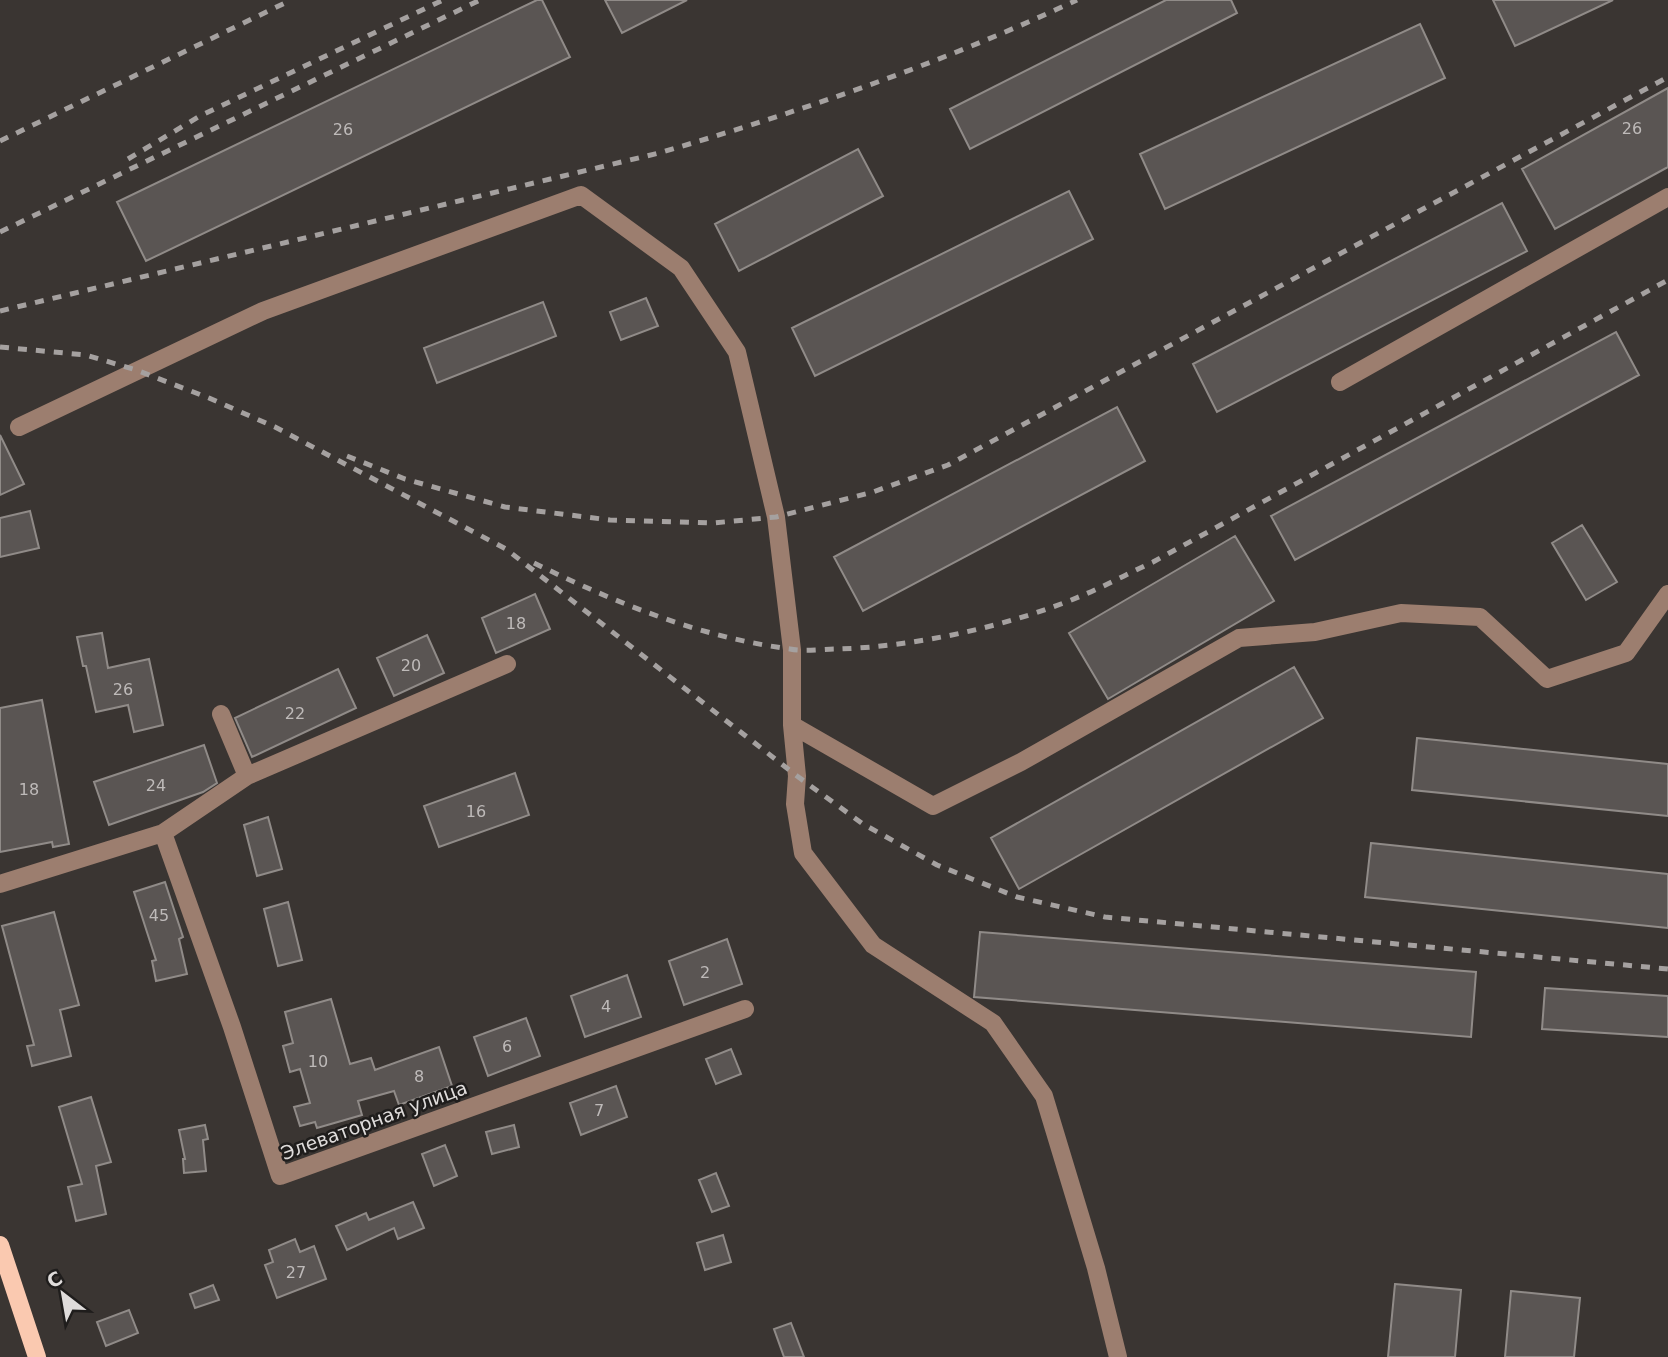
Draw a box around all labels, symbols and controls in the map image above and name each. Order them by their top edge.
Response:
house number: 26 [1622,119,1642,138]
house number: 26 [333,120,353,139]
house number: 18 [506,614,526,633]
house number: 20 [401,656,421,675]
house number: 26 [113,680,133,699]
house number: 22 [285,704,305,723]
house number: 24 [146,776,166,795]
house number: 18 [19,780,39,799]
house number: 16 [466,802,486,821]
house number: 45 [149,906,169,925]
house number: 2 [700,963,710,982]
house number: 4 [601,997,611,1016]
house number: 6 [502,1037,512,1056]
house number: 10 [308,1052,328,1071]
house number: 8 [414,1067,424,1086]
street label: Элеваторная улица [278,1076,470,1164]
house number: 7 [594,1101,604,1120]
north arrow [28,1259,98,1329]
house number: 27 [286,1263,306,1282]
text: С [43,1266,66,1292]

